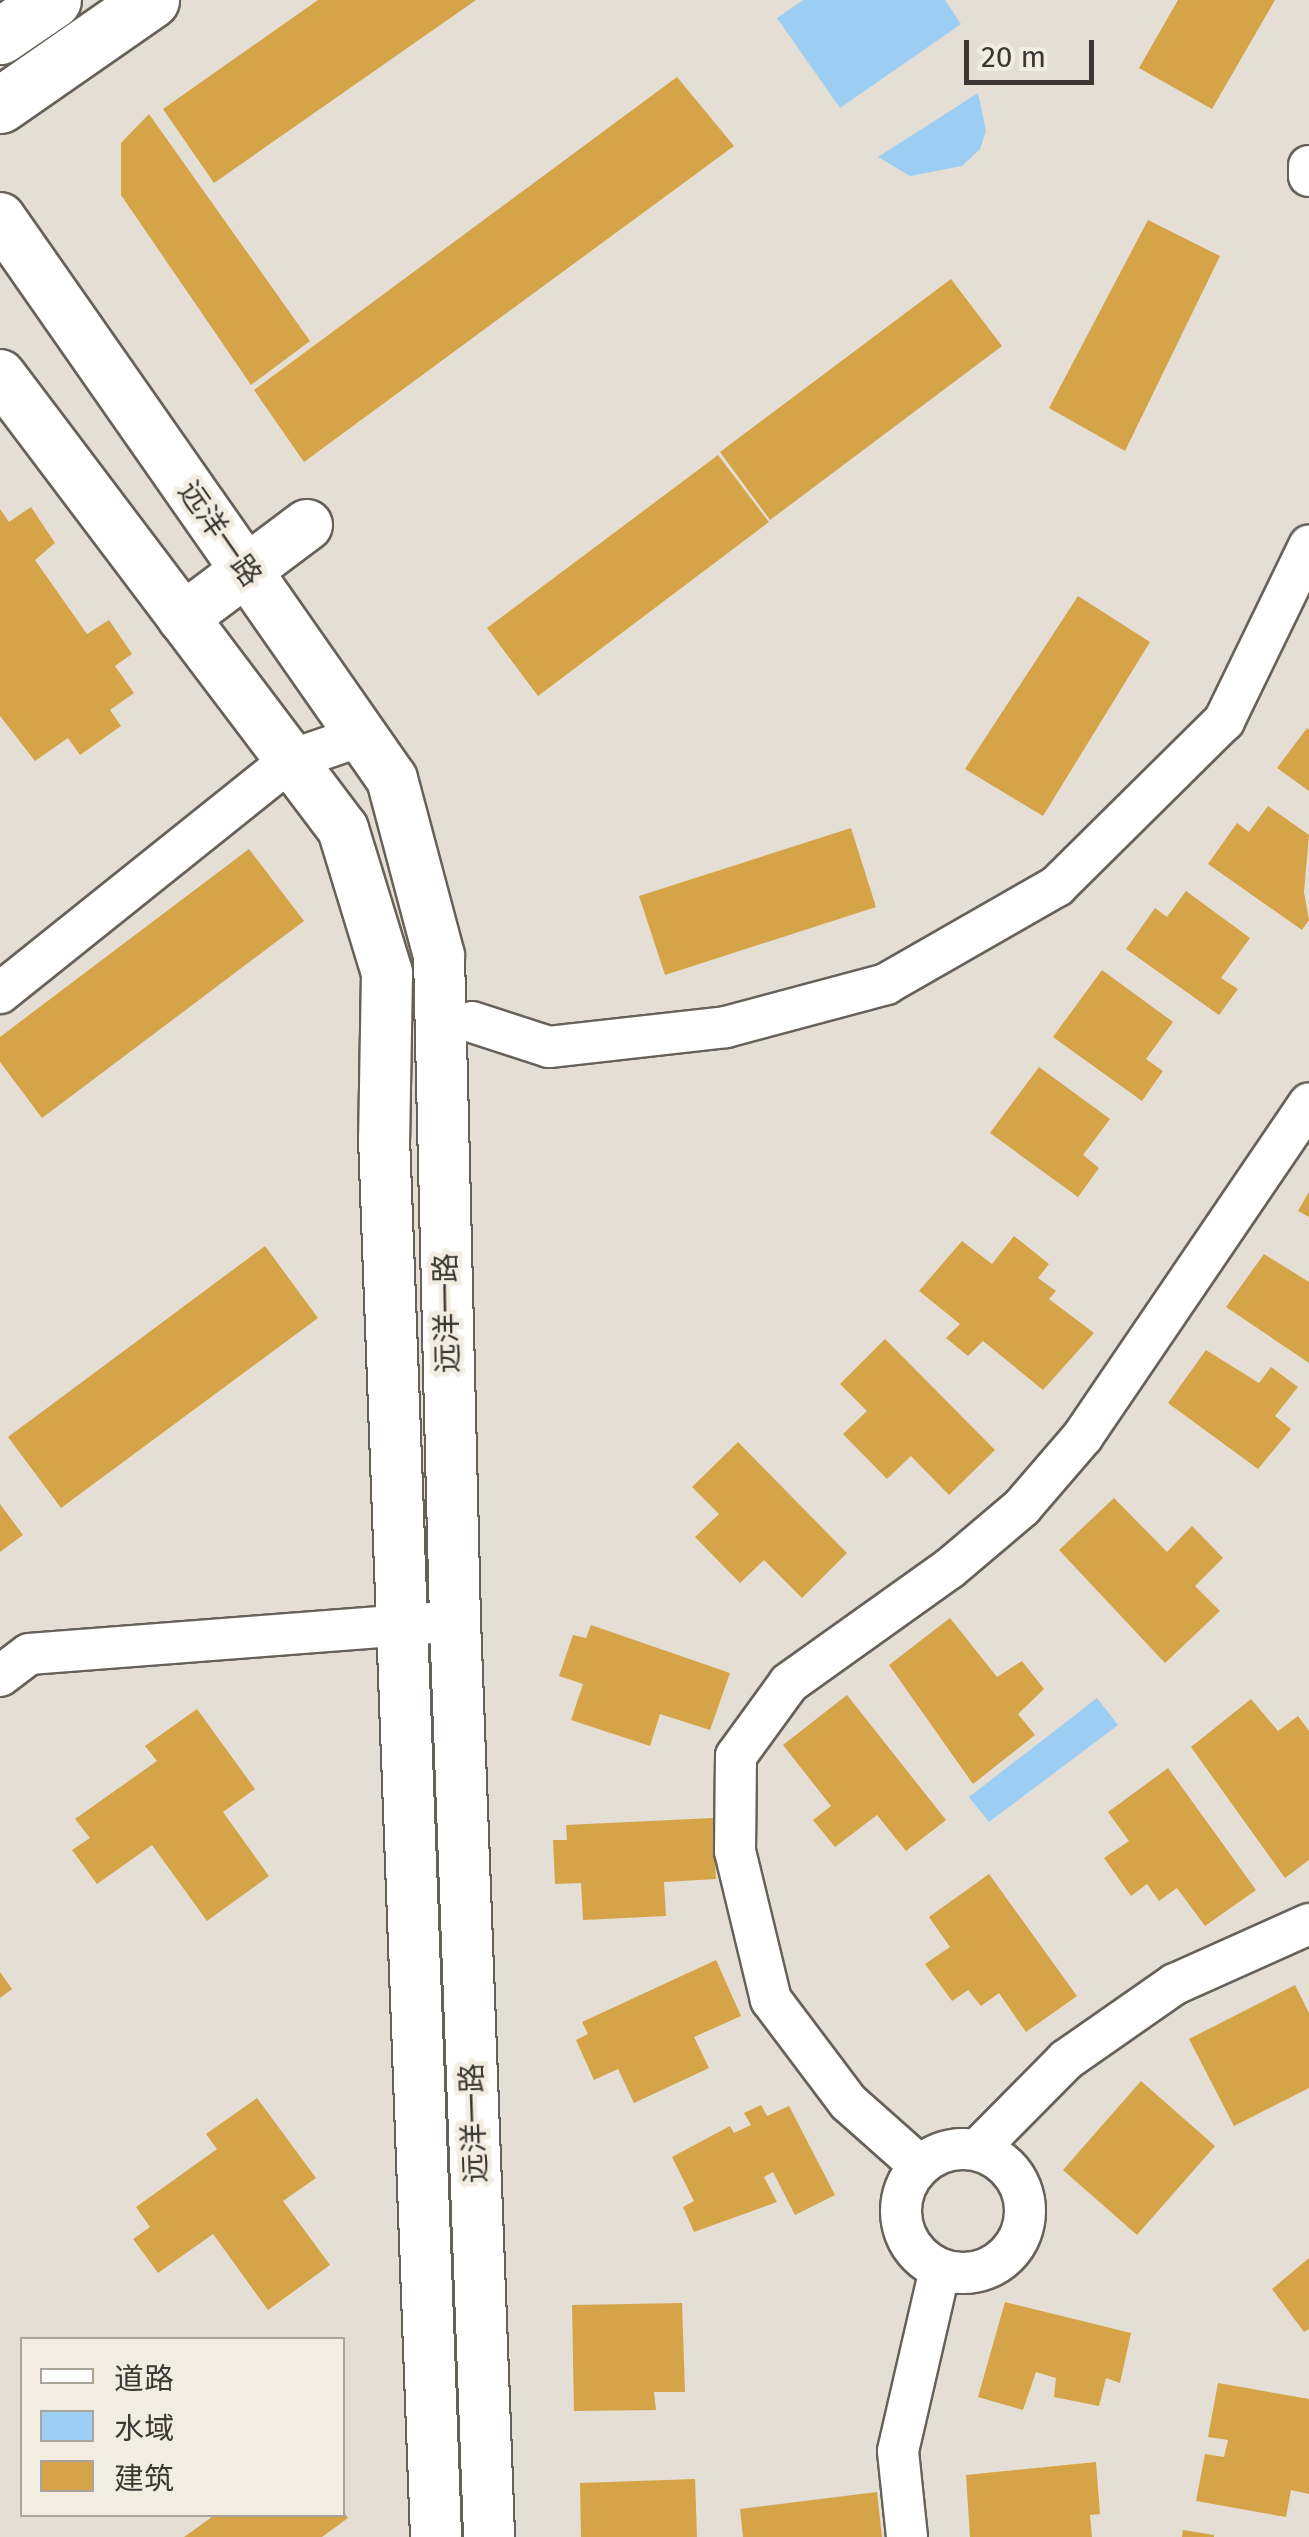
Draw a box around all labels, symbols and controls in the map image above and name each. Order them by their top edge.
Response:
scale bar [969,20,1099,82]
text: 20 m [981,39,1046,75]
street label: 远洋一路 [171,475,269,593]
street label: 远洋一路 [428,1253,466,1373]
street label: 远洋一路 [454,2062,494,2184]
legend [20,2337,345,2517]
text: 道路 [114,2361,174,2397]
text: 水域 [114,2411,174,2447]
text: 建筑 [114,2461,174,2497]

